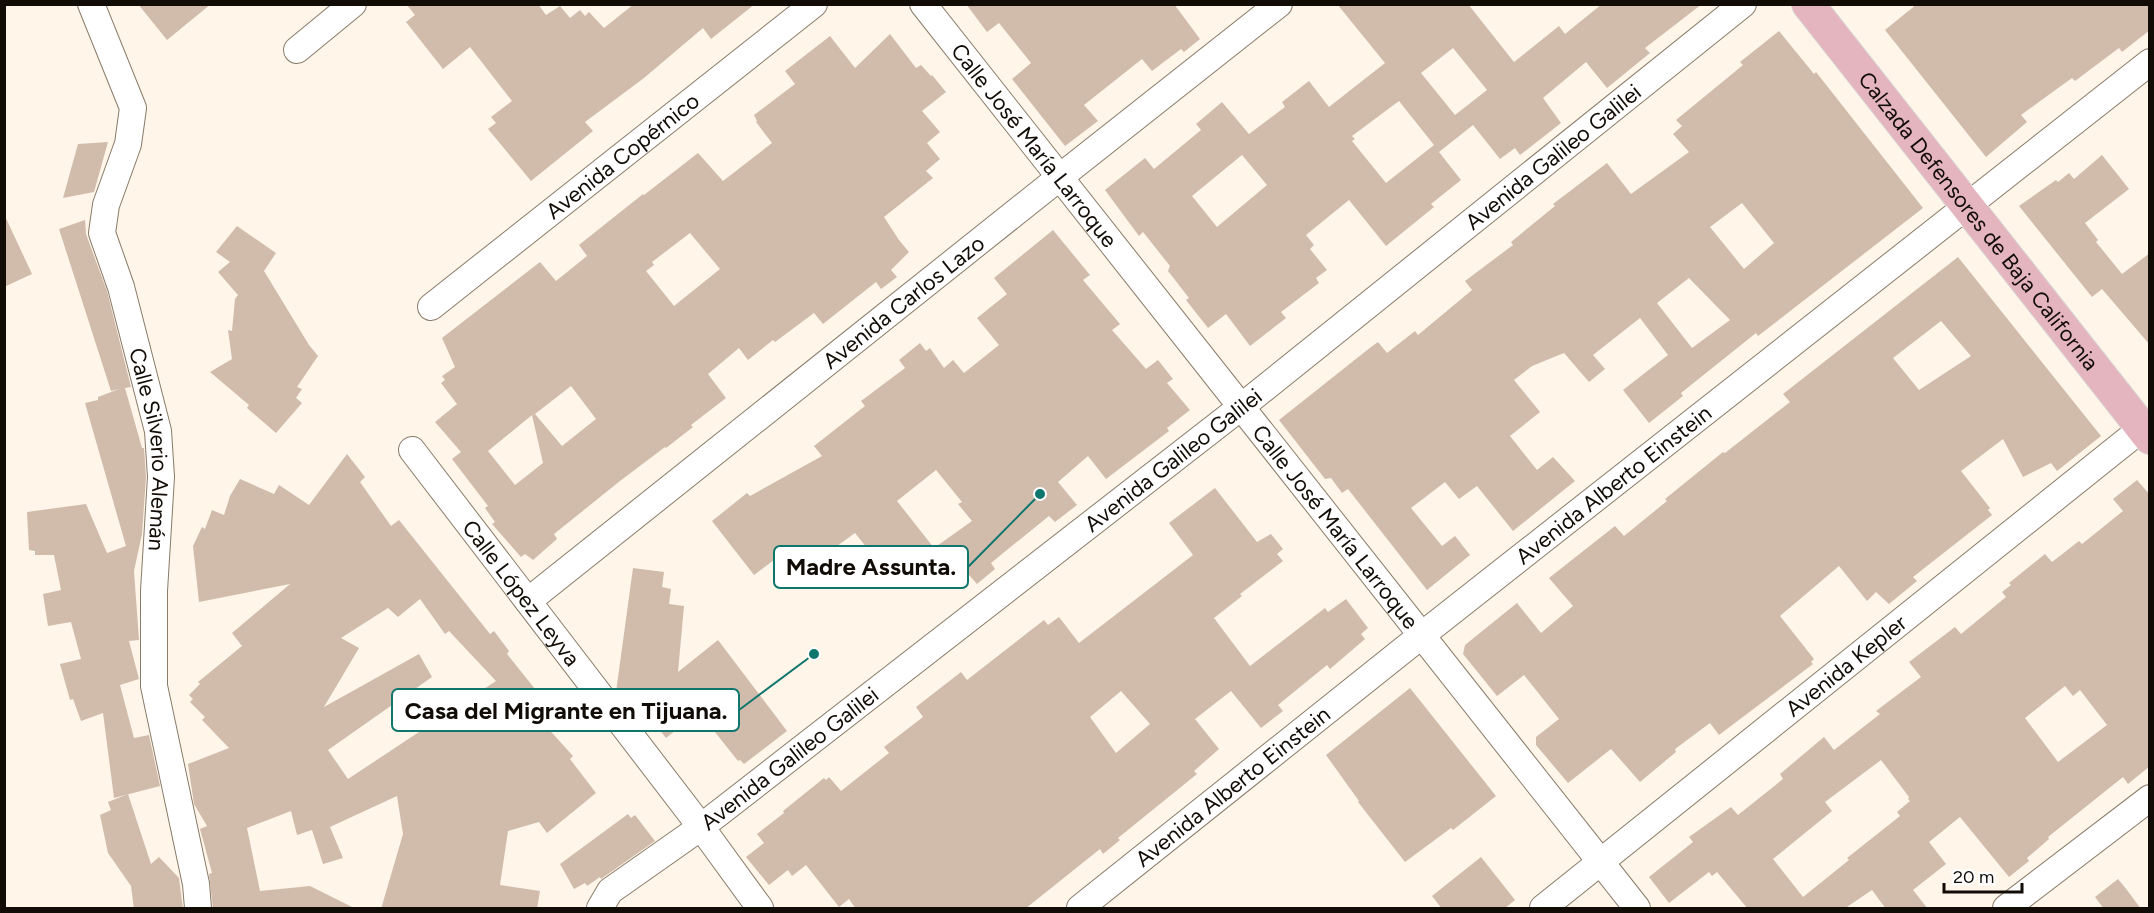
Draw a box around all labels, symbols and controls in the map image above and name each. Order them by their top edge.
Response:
street label: Calle José María Larroque [945,38,1123,253]
street label: Calzada Defensores de Baja California [1852,66,2104,376]
street label: Avenida Galileo Galilei [1460,78,1647,236]
street label: Avenida Copérnico [541,87,705,225]
street label: Avenida Carlos Lazo [817,230,990,375]
street label: Calle Silverio Alemán [123,345,174,552]
street label: Avenida Galileo Galilei [1079,383,1268,538]
street label: Avenida Alberto Einstein [1510,399,1717,570]
street label: Calle José María Larroque [1247,419,1424,634]
street label: Calle López Leyva [457,515,586,672]
callout: Madre Assunta. [774,546,968,588]
text: Madre Assunta. [786,552,956,581]
street label: Avenida Kepler [1780,609,1913,722]
street label: Avenida Galileo Galilei [696,681,884,836]
callout: Casa del Migrante en Tijuana. [392,689,739,731]
text: Casa del Migrante en Tijuana. [404,696,728,725]
street label: Avenida Alberto Einstein [1130,701,1336,873]
scale bar [1944,856,2022,894]
text: 20 m [1953,866,1994,888]

